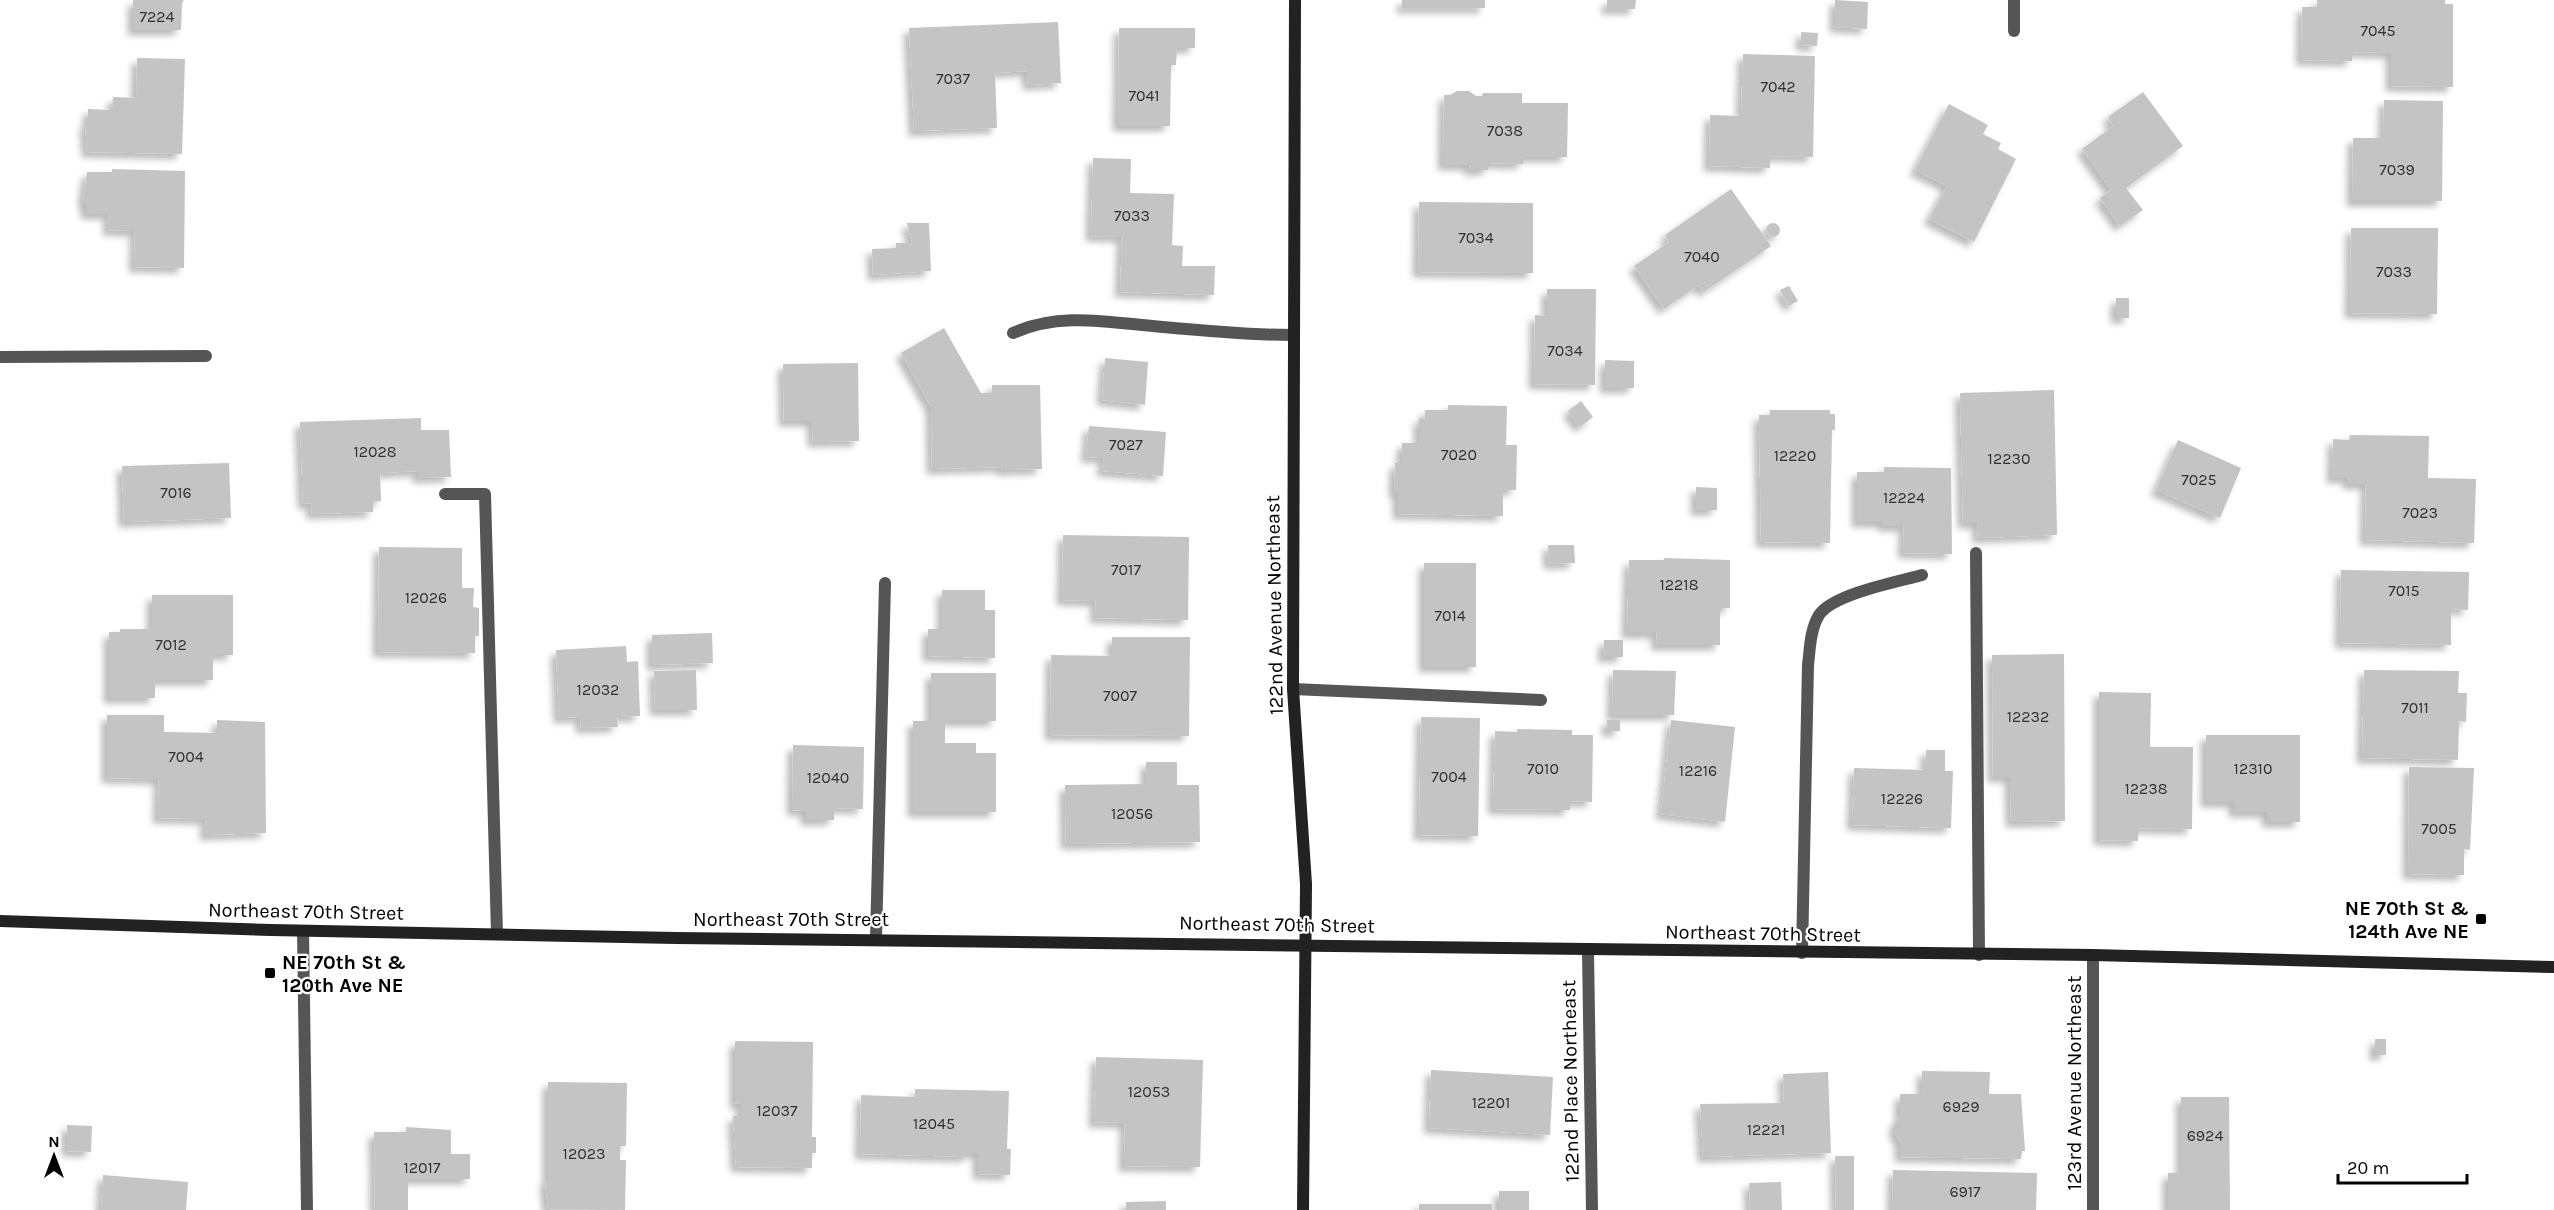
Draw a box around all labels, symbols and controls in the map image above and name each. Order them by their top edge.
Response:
house number: 7224 [140,7,175,26]
house number: 7045 [2361,21,2395,40]
house number: 7037 [936,69,970,88]
house number: 7042 [1760,77,1796,96]
house number: 7041 [1128,86,1160,105]
house number: 7038 [1487,121,1523,140]
house number: 7039 [2379,160,2415,179]
house number: 7033 [1114,206,1150,225]
house number: 7034 [1458,228,1494,247]
house number: 7040 [1684,247,1720,266]
house number: 7033 [2376,262,2412,281]
house number: 7034 [1547,341,1583,360]
house number: 7027 [1109,435,1143,454]
house number: 12028 [353,442,397,461]
house number: 7020 [1441,445,1477,464]
house number: 12220 [1774,446,1816,465]
house number: 12230 [1988,449,2030,468]
house number: 7025 [2181,470,2217,489]
house number: 7016 [160,483,192,502]
house number: 12224 [1883,488,1925,507]
street label: 122nd Avenue Northeast [1261,494,1288,715]
house number: 7023 [2402,503,2438,522]
house number: 7017 [1111,560,1141,579]
house number: 12218 [1660,575,1698,594]
house number: 7015 [2388,581,2420,600]
house number: 12026 [405,588,447,607]
house number: 7014 [1434,606,1466,625]
house number: 7012 [155,635,187,654]
house number: 12032 [577,680,619,699]
house number: 7007 [1103,686,1137,705]
house number: 7011 [2401,698,2429,717]
house number: 12232 [2007,707,2049,726]
house number: 7004 [168,747,204,766]
house number: 7010 [1527,759,1559,778]
house number: 12310 [2234,759,2272,778]
house number: 12216 [1679,761,1717,780]
house number: 7004 [1431,767,1467,786]
house number: 12040 [807,768,849,787]
house number: 12238 [2124,779,2168,798]
house number: 12226 [1881,789,1923,808]
house number: 12056 [1111,804,1153,823]
house number: 7005 [2421,819,2457,838]
place label: NE 70th St & 124th Ave NE [2345,897,2469,943]
street label: Northeast 70th Street [208,898,405,925]
street label: Northeast 70th Street [693,908,889,931]
street label: Northeast 70th Street [1179,911,1376,938]
marker: NE 70th St & 124th Ave NE [2474,912,2488,926]
street label: Northeast 70th Street [1665,920,1862,947]
place label: NE 70th St & 120th Ave NE [282,951,406,997]
marker: NE 70th St & 120th Ave NE [263,966,277,980]
street label: 123rd Avenue Northeast [2063,975,2086,1191]
street label: 122nd Place Northeast [1557,979,1584,1182]
house number: 12053 [1128,1082,1170,1101]
house number: 12201 [1472,1093,1510,1112]
house number: 6929 [1943,1097,1980,1116]
house number: 12037 [756,1101,798,1120]
house number: 12045 [913,1114,955,1133]
house number: 12221 [1747,1120,1785,1139]
north arrow [24,1126,84,1186]
house number: 6924 [2187,1126,2223,1145]
text: N [48,1132,60,1151]
house number: 12023 [563,1144,605,1163]
scale bar [2338,1147,2467,1185]
text: 20 m [2347,1157,2389,1179]
house number: 12017 [404,1158,441,1177]
house number: 6917 [1949,1182,1981,1201]

